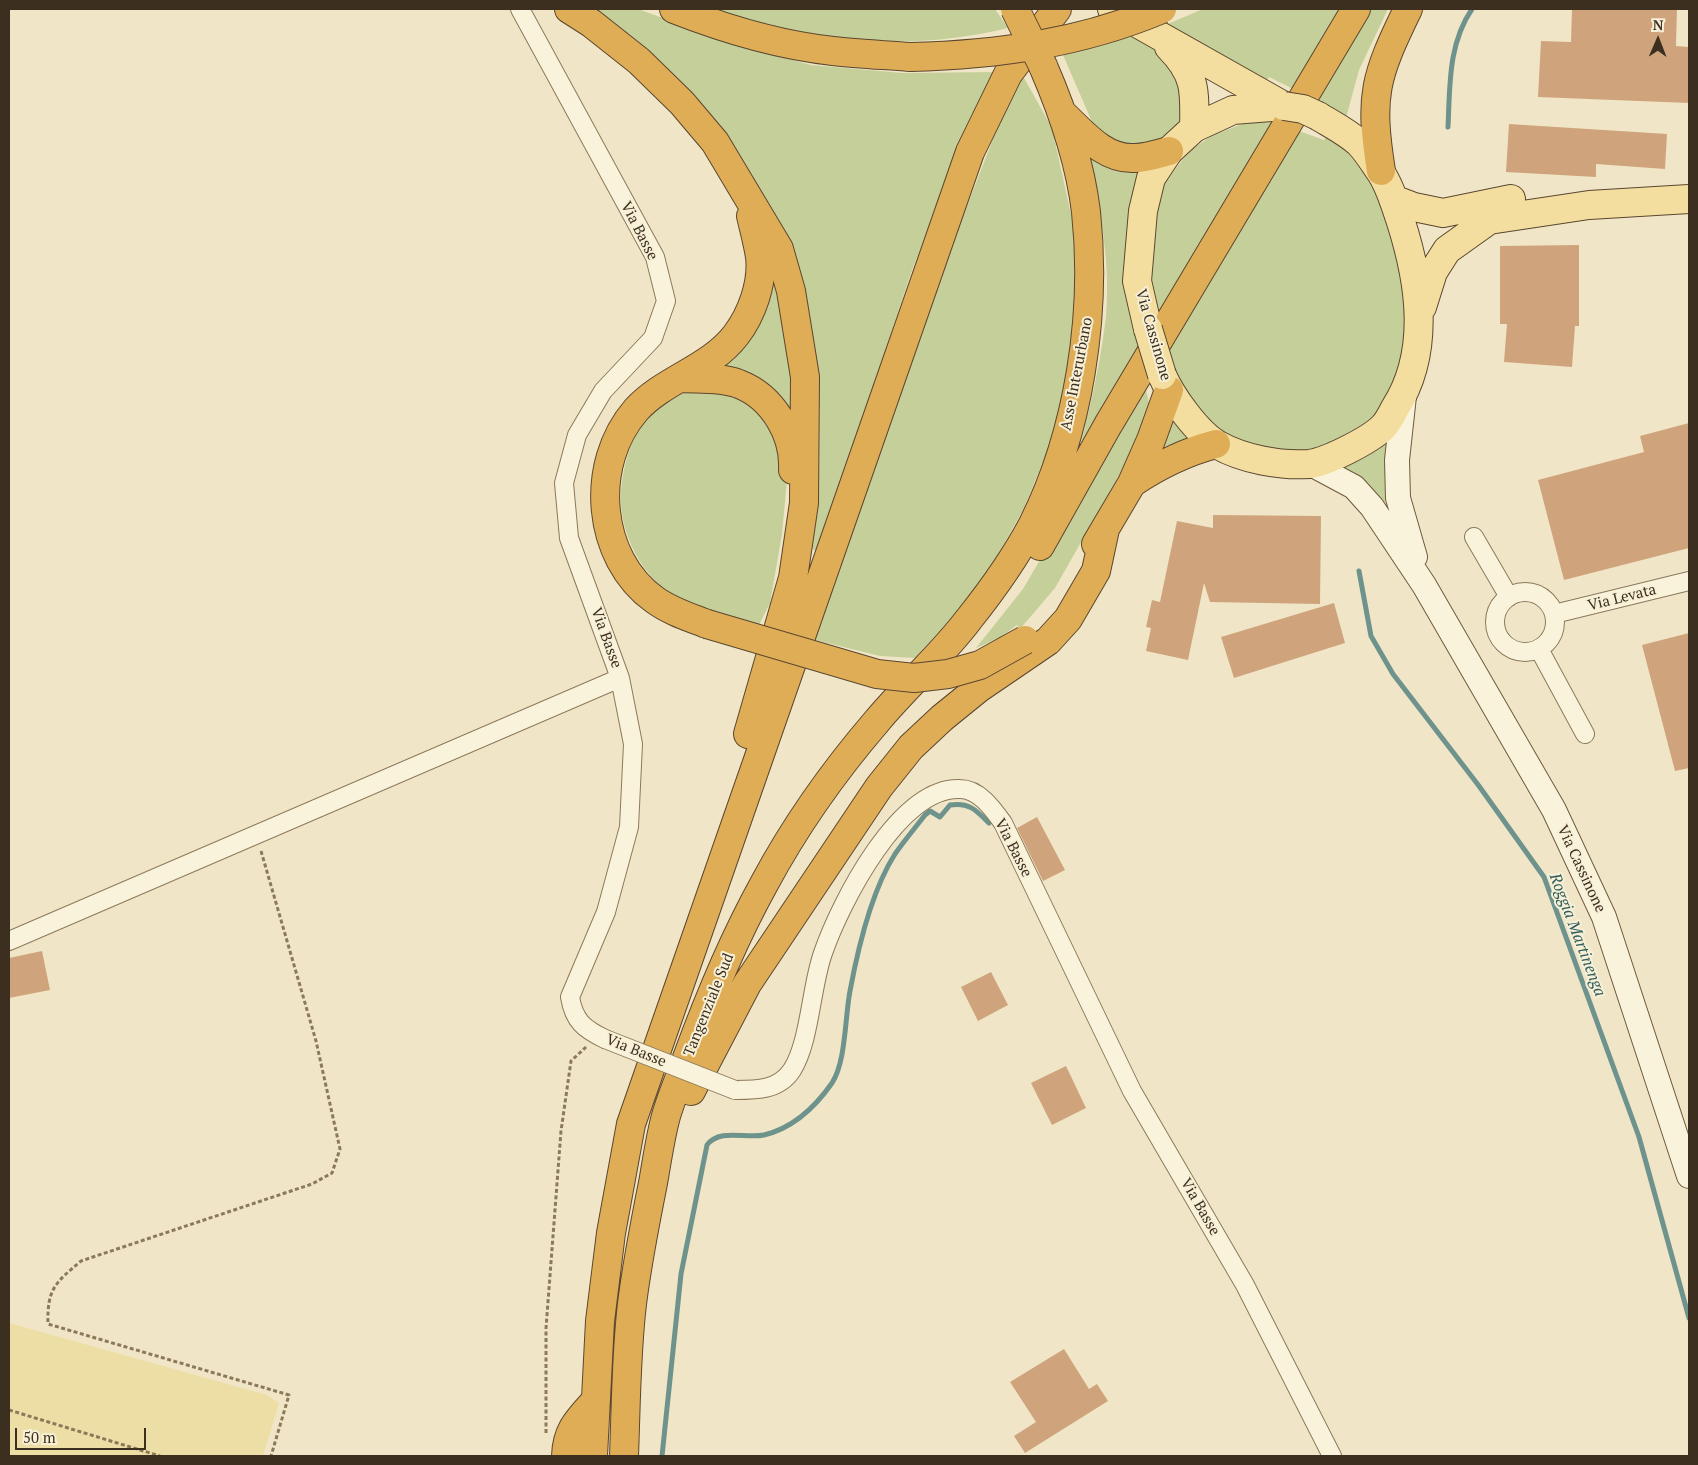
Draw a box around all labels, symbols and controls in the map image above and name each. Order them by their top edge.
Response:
north arrow [1633,15,1683,65]
text: N [1653,15,1664,34]
street label: Via Basse [617,199,661,263]
street label: Via Cassinone [1131,287,1175,383]
street label: Asse Interurbano [1057,316,1097,432]
street label: Via Levata [1586,581,1658,615]
street label: Via Basse [587,605,625,671]
street label: Via Basse [991,816,1035,880]
street label: Via Cassinone [1553,822,1609,916]
water label: Roggia Martinenga [1545,871,1609,999]
street label: Tangenziale Sud [680,951,738,1059]
street label: Via Basse [603,1031,669,1071]
street label: Via Basse [1176,1175,1224,1239]
scale bar [18,1418,149,1450]
text: 50 m [23,1427,56,1447]

